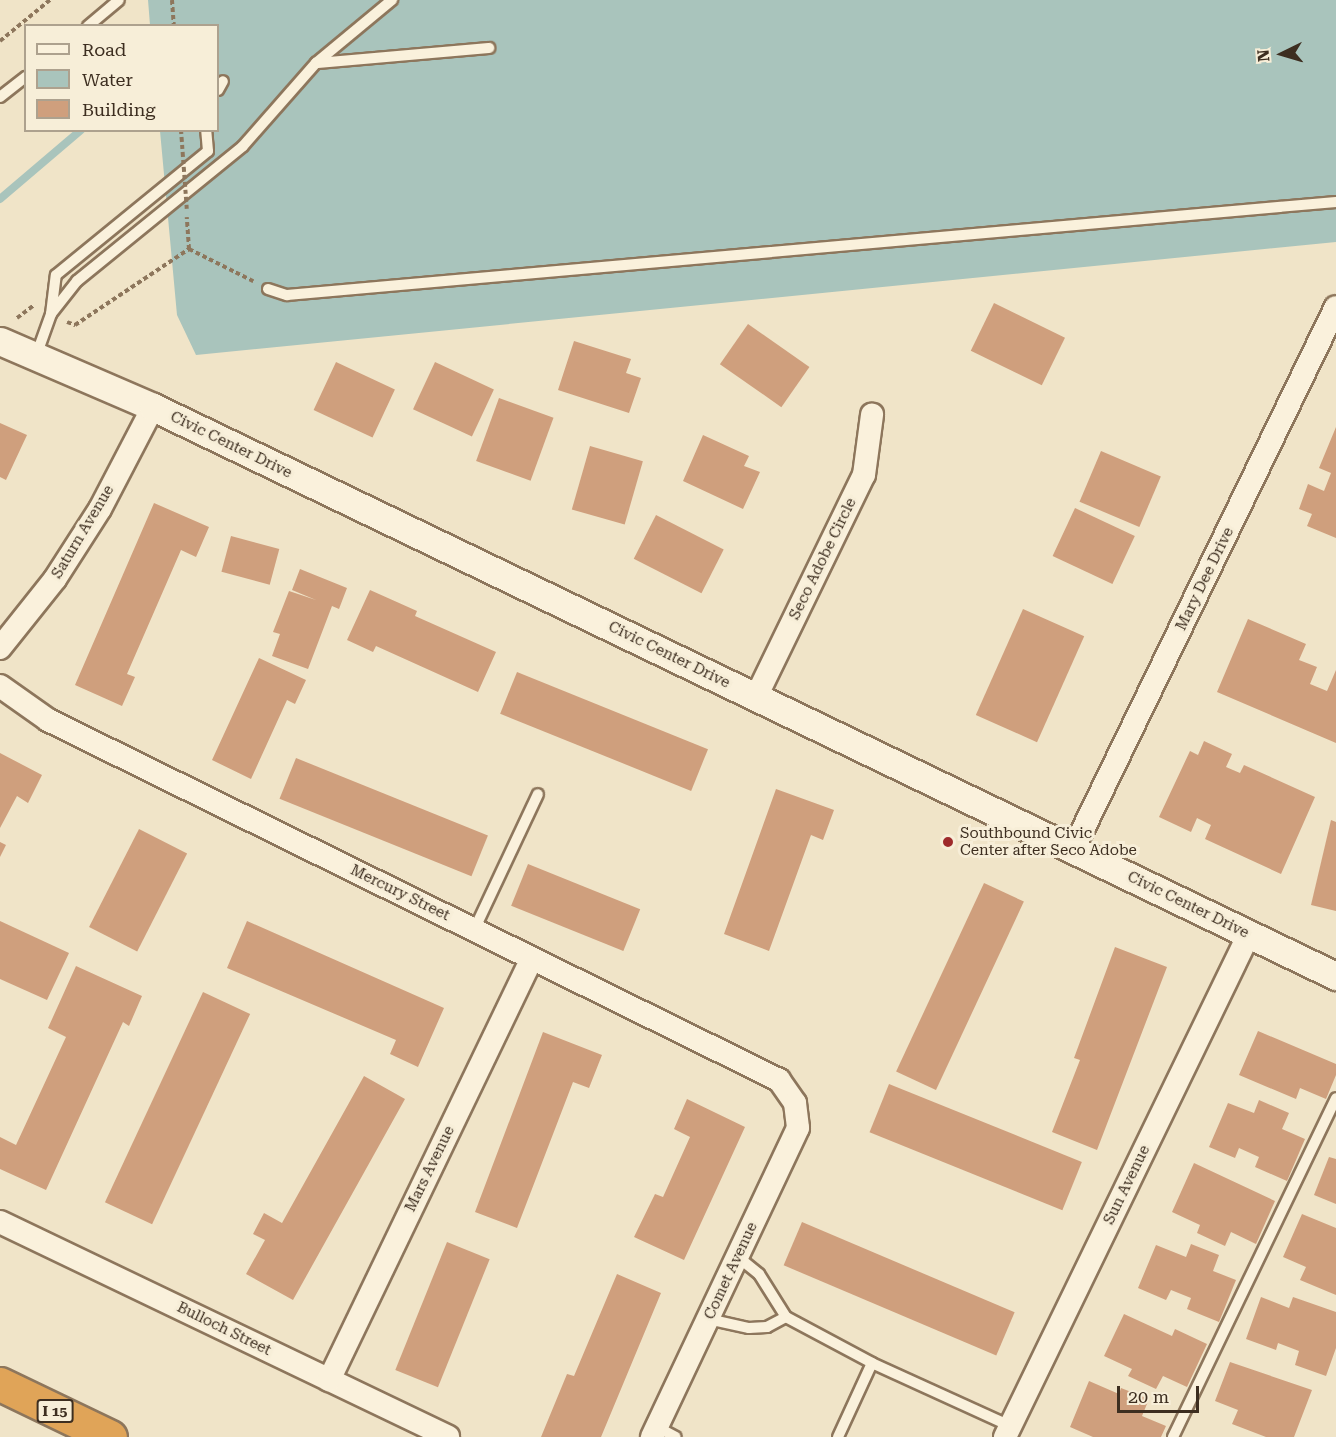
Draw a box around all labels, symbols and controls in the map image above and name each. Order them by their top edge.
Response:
legend [24,24,219,132]
north arrow [1252,24,1312,84]
text: Road [82,39,126,60]
text: N [1254,49,1274,63]
text: Water [82,69,133,90]
text: Building [82,99,156,120]
street label: Civic Center Drive [167,408,295,482]
street label: Saturn Avenue [48,482,118,582]
street label: Seco Adobe Circle [786,495,860,623]
street label: Mary Dee Drive [1172,524,1238,634]
street label: Civic Center Drive [605,618,733,692]
place label: Southbound Civic Center after Seco Adobe [960,824,1137,859]
marker: Southbound Civic Center after Seco Adobe [941,835,955,849]
street label: Mercury Street [347,861,453,925]
street label: Civic Center Drive [1124,868,1252,942]
street label: Mars Avenue [401,1123,459,1215]
street label: Sun Avenue [1100,1142,1154,1228]
street label: Comet Avenue [701,1220,761,1322]
street label: Bulloch Street [174,1298,274,1360]
scale bar [1120,1374,1202,1412]
text: 20 m [1128,1386,1169,1407]
road number: I 15 [36,1400,74,1422]

